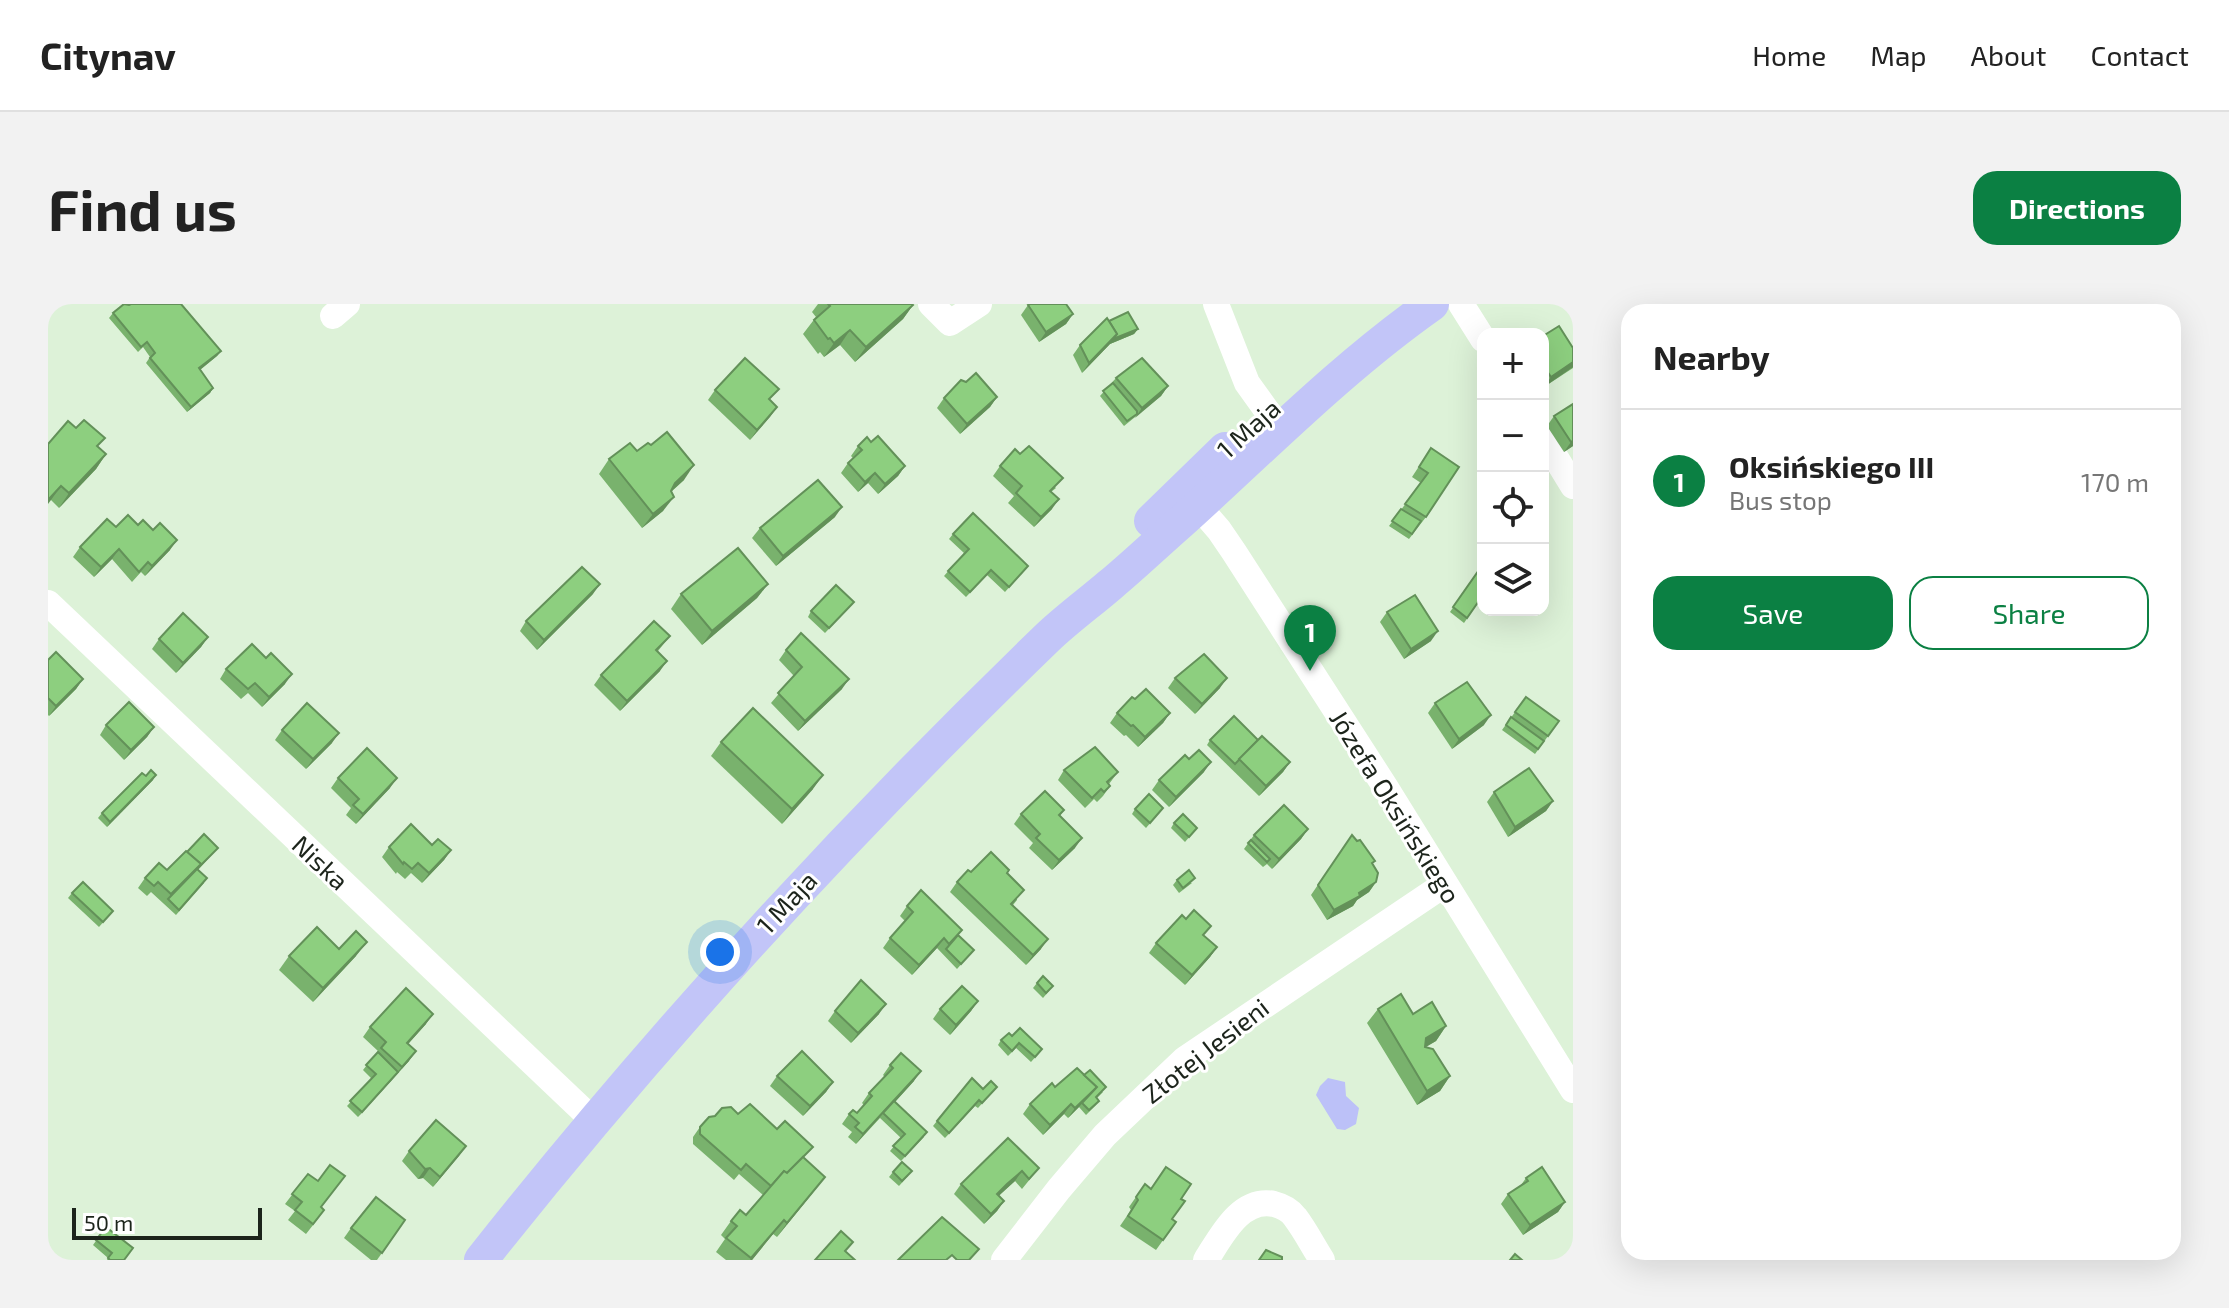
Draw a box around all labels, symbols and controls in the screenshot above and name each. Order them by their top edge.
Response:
text: Citynav [40,32,176,78]
text: Home [1752,38,1826,72]
text: Map [1870,38,1927,72]
text: About [1971,38,2046,72]
text: Contact [2090,38,2189,72]
button: Directions [1973,171,2181,245]
text: Find us [48,175,237,242]
map controls [1477,328,1549,616]
button: + [1477,328,1549,400]
text: Nearby [1653,336,1770,377]
street label: 1 Maja [1210,392,1286,464]
button: − [1477,400,1549,472]
text: Oksińskiego III [1729,448,1934,484]
text: 1 [1673,466,1685,497]
text: 170 m [2081,466,2149,497]
button: locate [1477,472,1549,544]
text: Bus stop [1729,484,1832,515]
button: layers [1477,544,1549,616]
button: Save [1653,576,1893,650]
button: Share [1909,576,2149,650]
pin: 1 [1284,605,1336,671]
street label: Józefa Oksińskiego [1324,704,1468,908]
street label: Niska [286,828,356,896]
street label: 1 Maja [749,864,823,940]
your location [700,932,740,972]
street label: Złotej Jesieni [1136,991,1274,1109]
scale bar [72,1204,262,1240]
text: 50 m [84,1209,133,1235]

